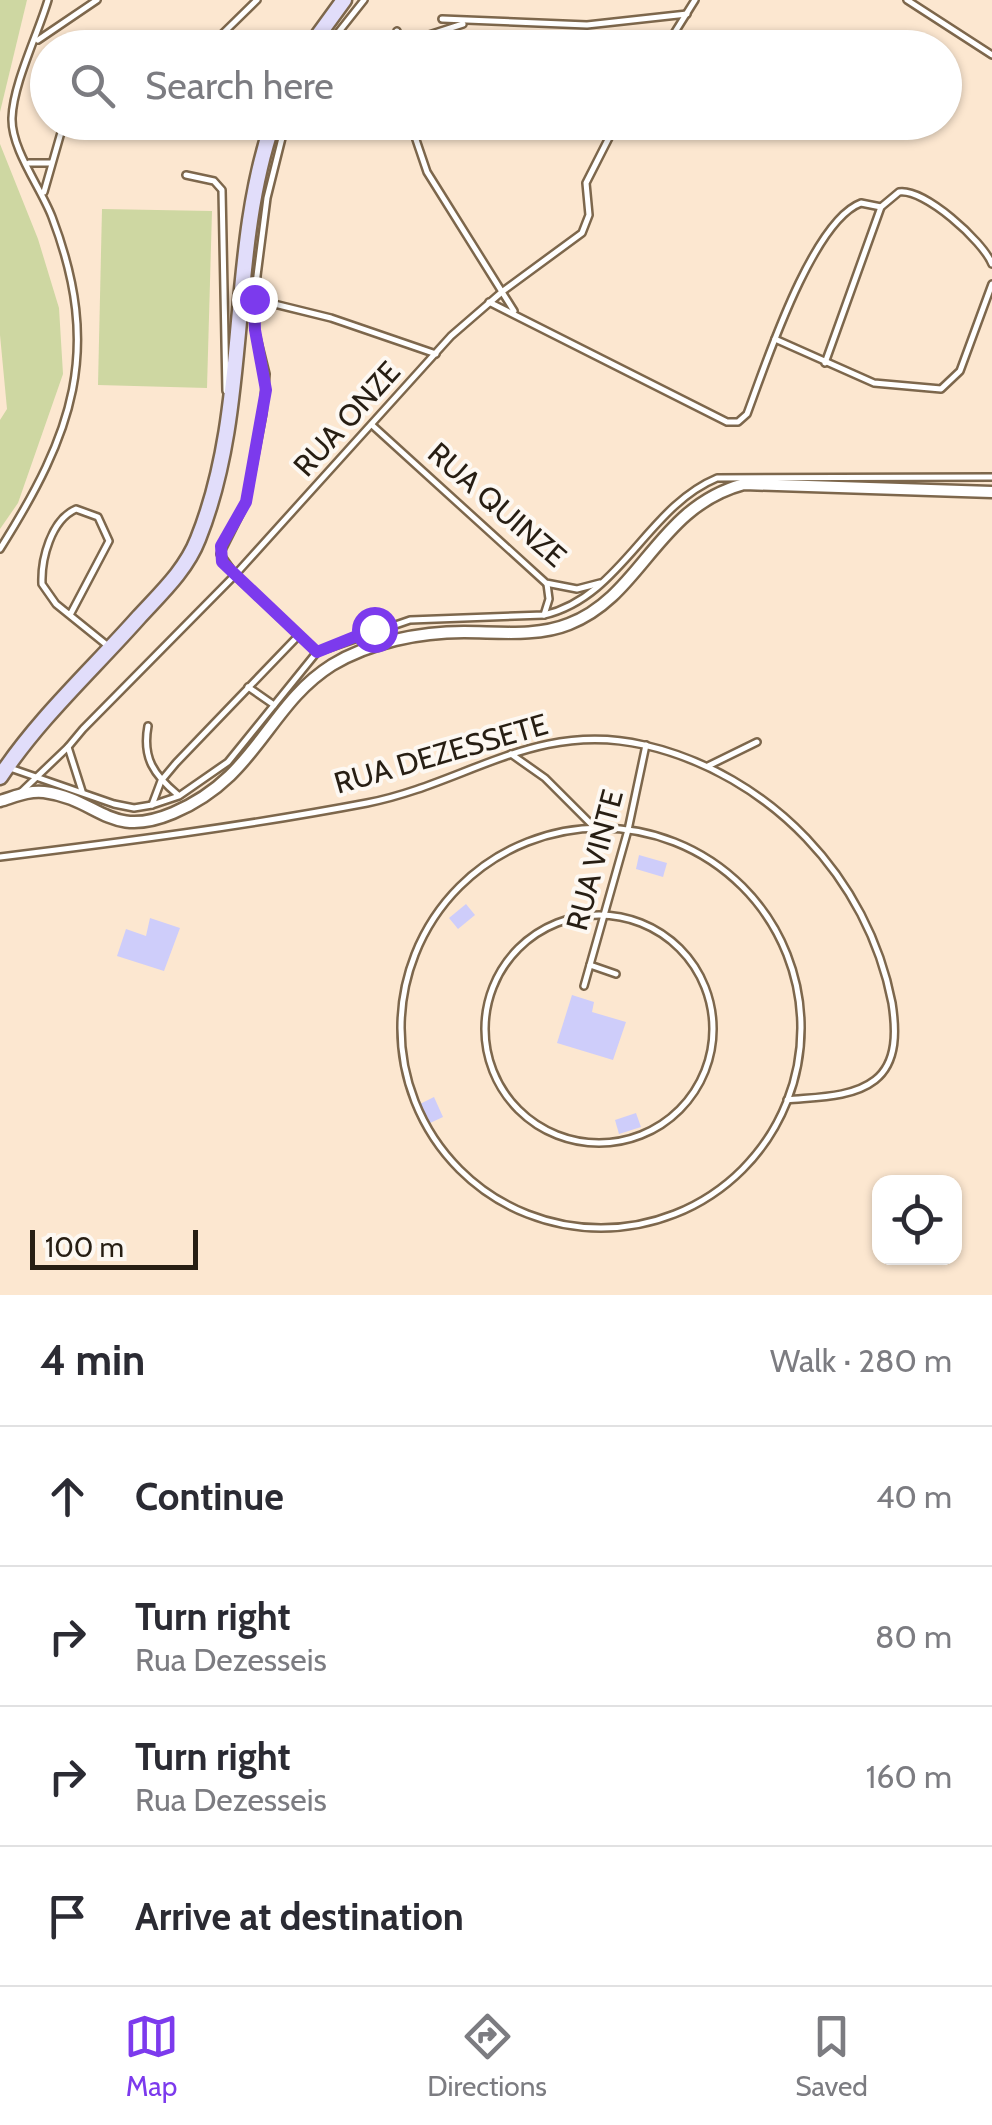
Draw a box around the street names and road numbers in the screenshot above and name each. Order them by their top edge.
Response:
street label: RUA ONZE [285,354,408,484]
street label: RUA QUINZE [421,434,574,575]
street label: RUA DEZESSETE [330,705,552,802]
street label: RUA VINTE [558,785,631,934]

